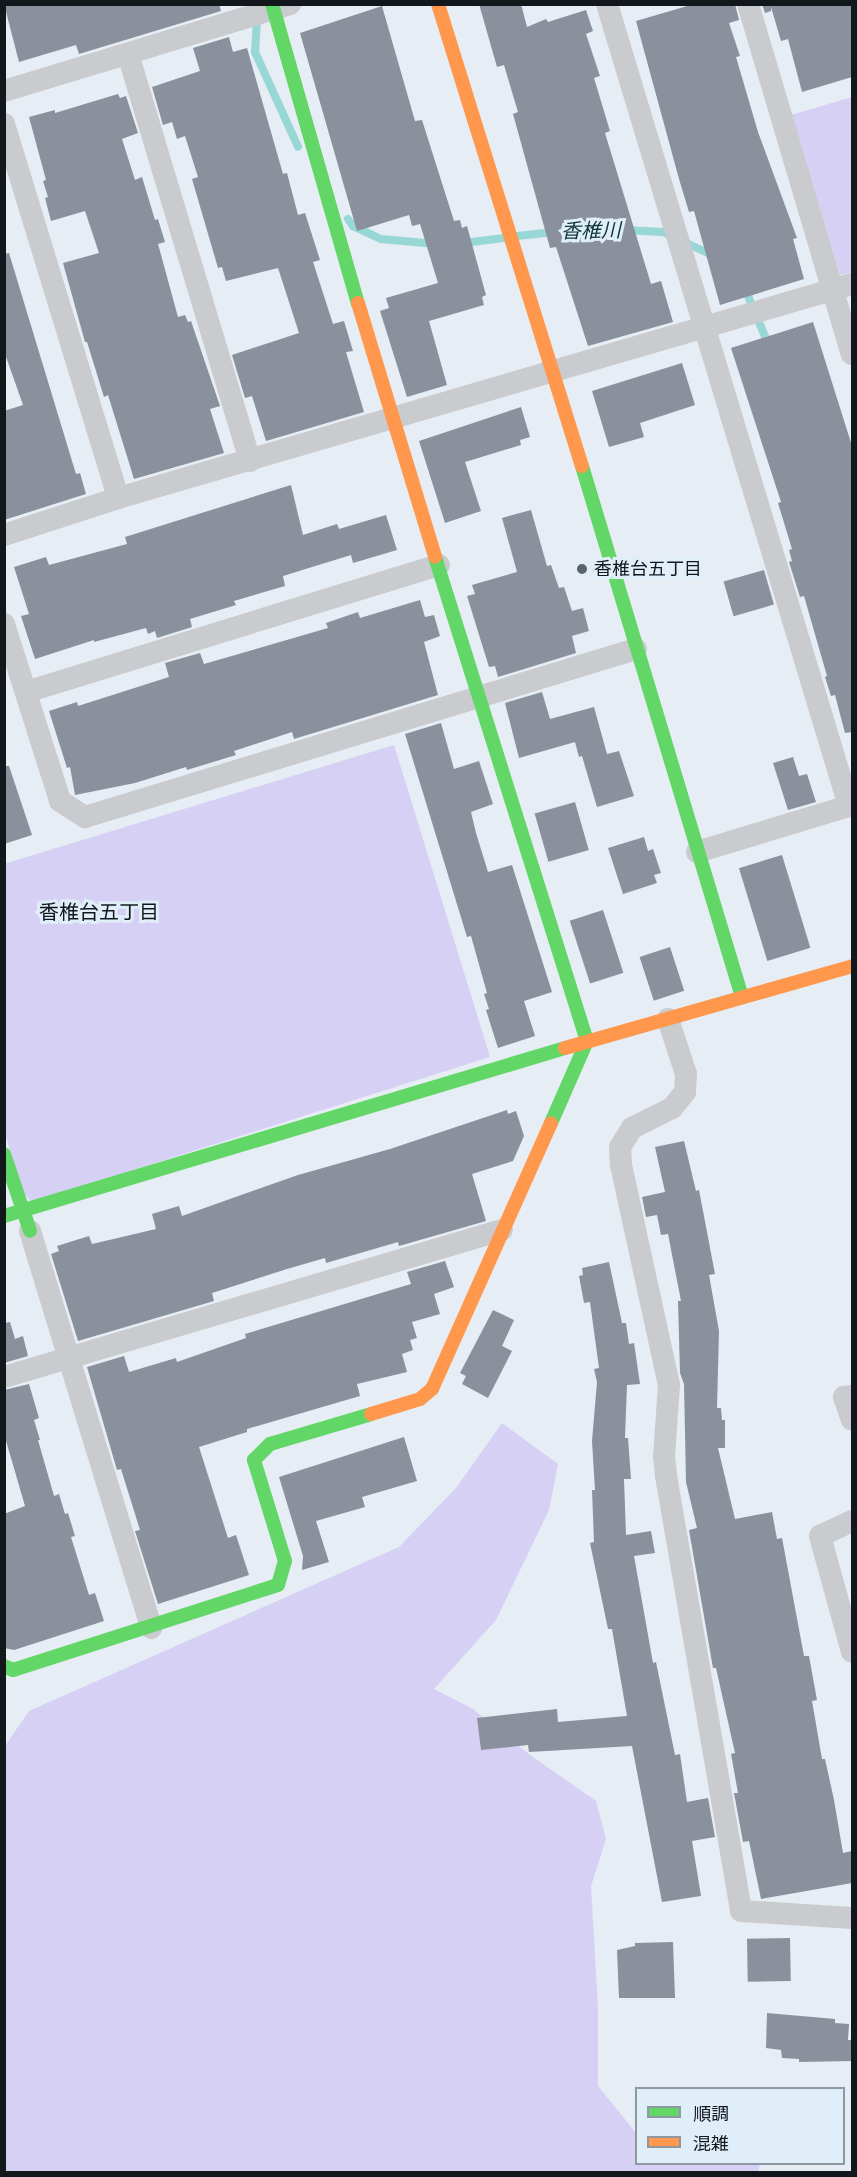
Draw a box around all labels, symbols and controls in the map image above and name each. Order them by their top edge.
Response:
water label: 香椎川 [561,218,621,244]
place label: 香椎台五丁目 [594,558,702,580]
marker: 香椎台五丁目 [575,562,589,576]
district label: 香椎台五丁目 [39,900,159,924]
legend [635,2087,845,2165]
text: 順調 [693,2102,729,2126]
text: 混雑 [693,2132,729,2156]

